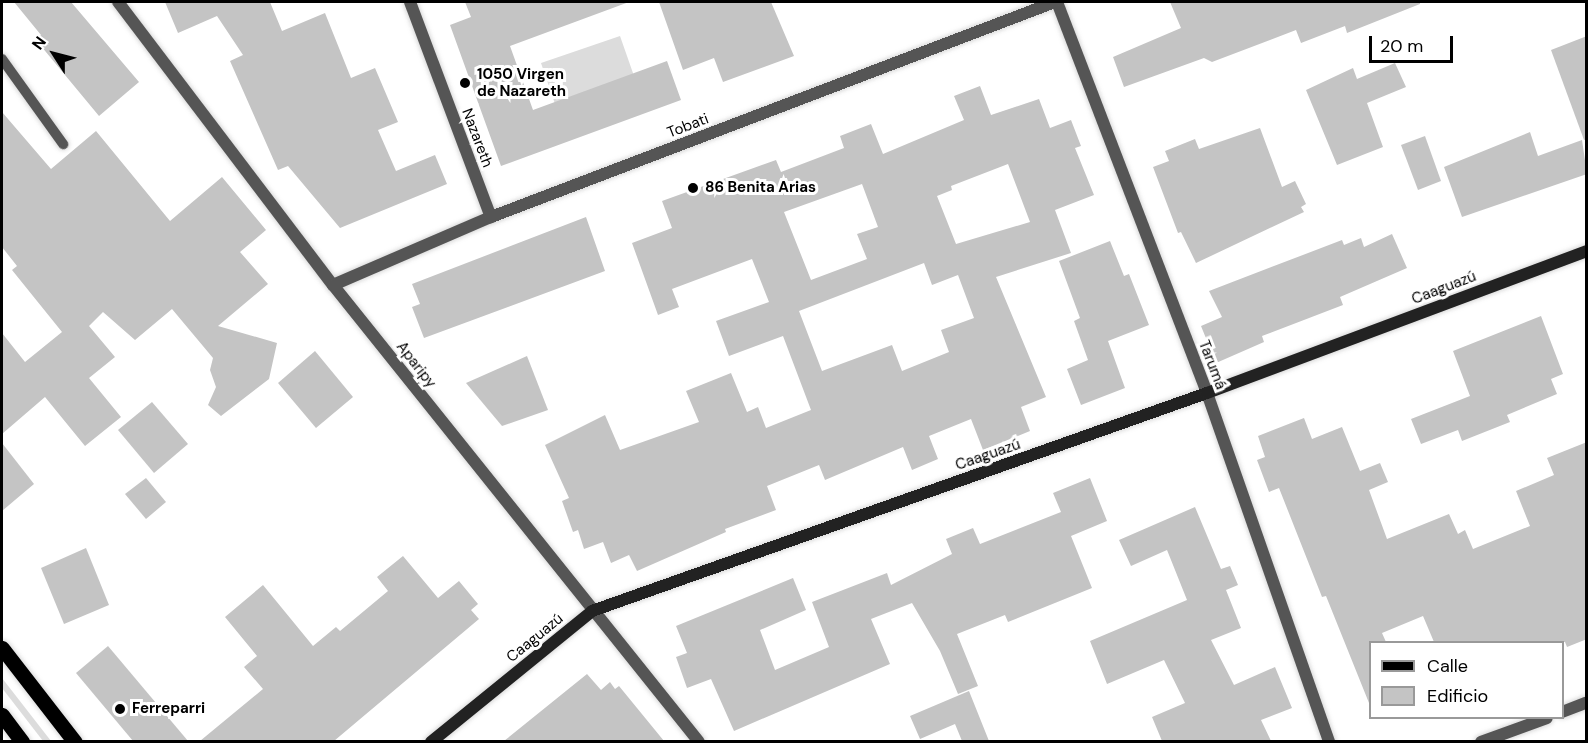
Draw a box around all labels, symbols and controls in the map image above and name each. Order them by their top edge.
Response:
north arrow [24,24,84,84]
scale bar [1372,24,1456,62]
text: N [27,32,51,54]
text: 20 m [1380,34,1423,58]
place label: 1050 Virgen de Nazareth [477,65,566,100]
marker: 1050 Virgen de Nazareth [458,76,472,90]
street label: Nazareth [458,106,496,170]
street label: Tobati [665,110,711,142]
place label: 86 Benita Arias [705,179,816,197]
marker: 86 Benita Arias [686,181,700,195]
street label: Caaguazú [1409,267,1479,309]
street label: Aparipy [392,338,440,392]
street label: Tarumá [1194,338,1230,392]
street label: Caaguazú [953,435,1023,475]
street label: Caaguazú [503,610,567,666]
legend [1369,641,1564,719]
text: Calle [1427,654,1468,678]
text: Edificio [1427,684,1488,708]
place label: Ferreparri [132,700,205,718]
marker: Ferreparri [113,702,127,716]

